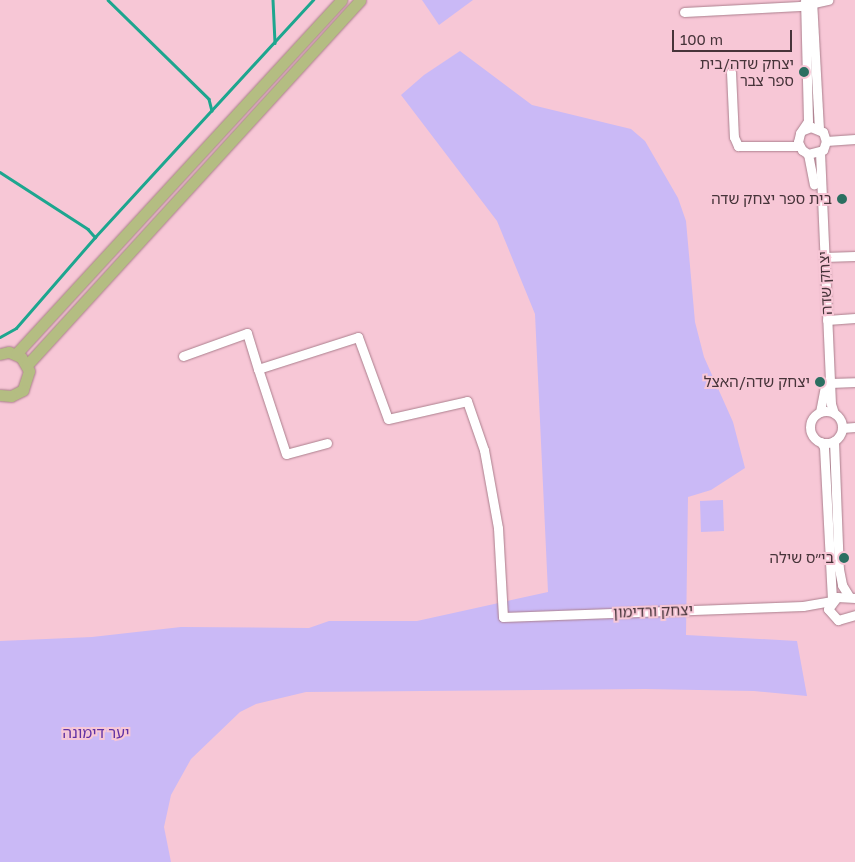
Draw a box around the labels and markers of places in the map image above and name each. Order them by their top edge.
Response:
place label: יצחק שדה/בית ספר צבר [700,54,794,89]
marker: יצחק שדה/בית ספר צבר [798,66,810,78]
place label: בית ספר יצחק שדה [711,190,832,208]
marker: בית ספר יצחק שדה [836,193,848,205]
place label: יצחק שדה/האצל [704,373,810,391]
marker: יצחק שדה/האצל [814,376,826,388]
place label: בי״ס שילה [770,549,834,567]
marker: בי״ס שילה [838,552,850,564]

